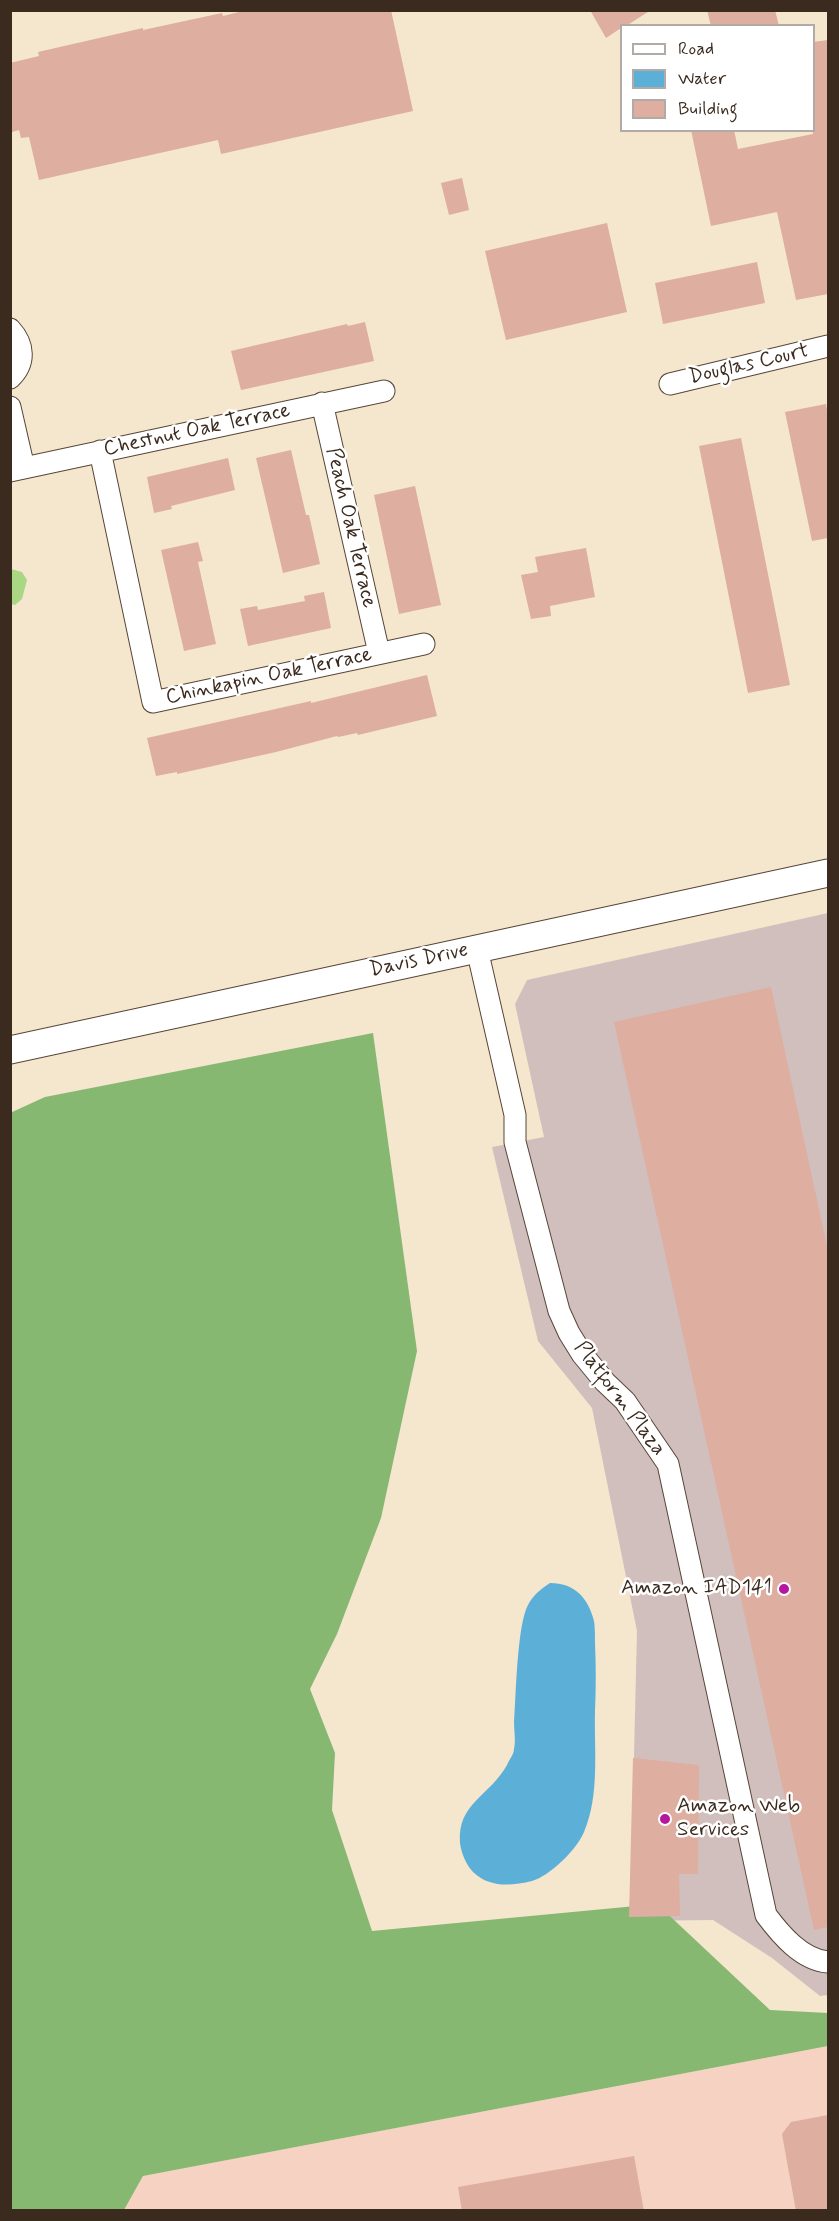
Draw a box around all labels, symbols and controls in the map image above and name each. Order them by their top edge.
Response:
legend [620,24,815,132]
text: Road [678,37,714,61]
text: Water [678,67,726,91]
text: Building [678,97,738,121]
street label: Douglas Court [686,339,812,391]
street label: Chestnut Oak Terrace [101,399,293,463]
street label: Peach Oak Terrace [319,445,381,611]
street label: Chinkapin Oak Terrace [164,643,374,711]
street label: Davis Drive [367,938,471,984]
street label: Platform Plaza [568,1337,670,1461]
place label: Amazon IAD141 [621,1576,772,1602]
marker: Amazon IAD141 [777,1582,791,1596]
place label: Amazon Web Services [677,1794,800,1844]
marker: Amazon Web Services [658,1812,672,1826]

